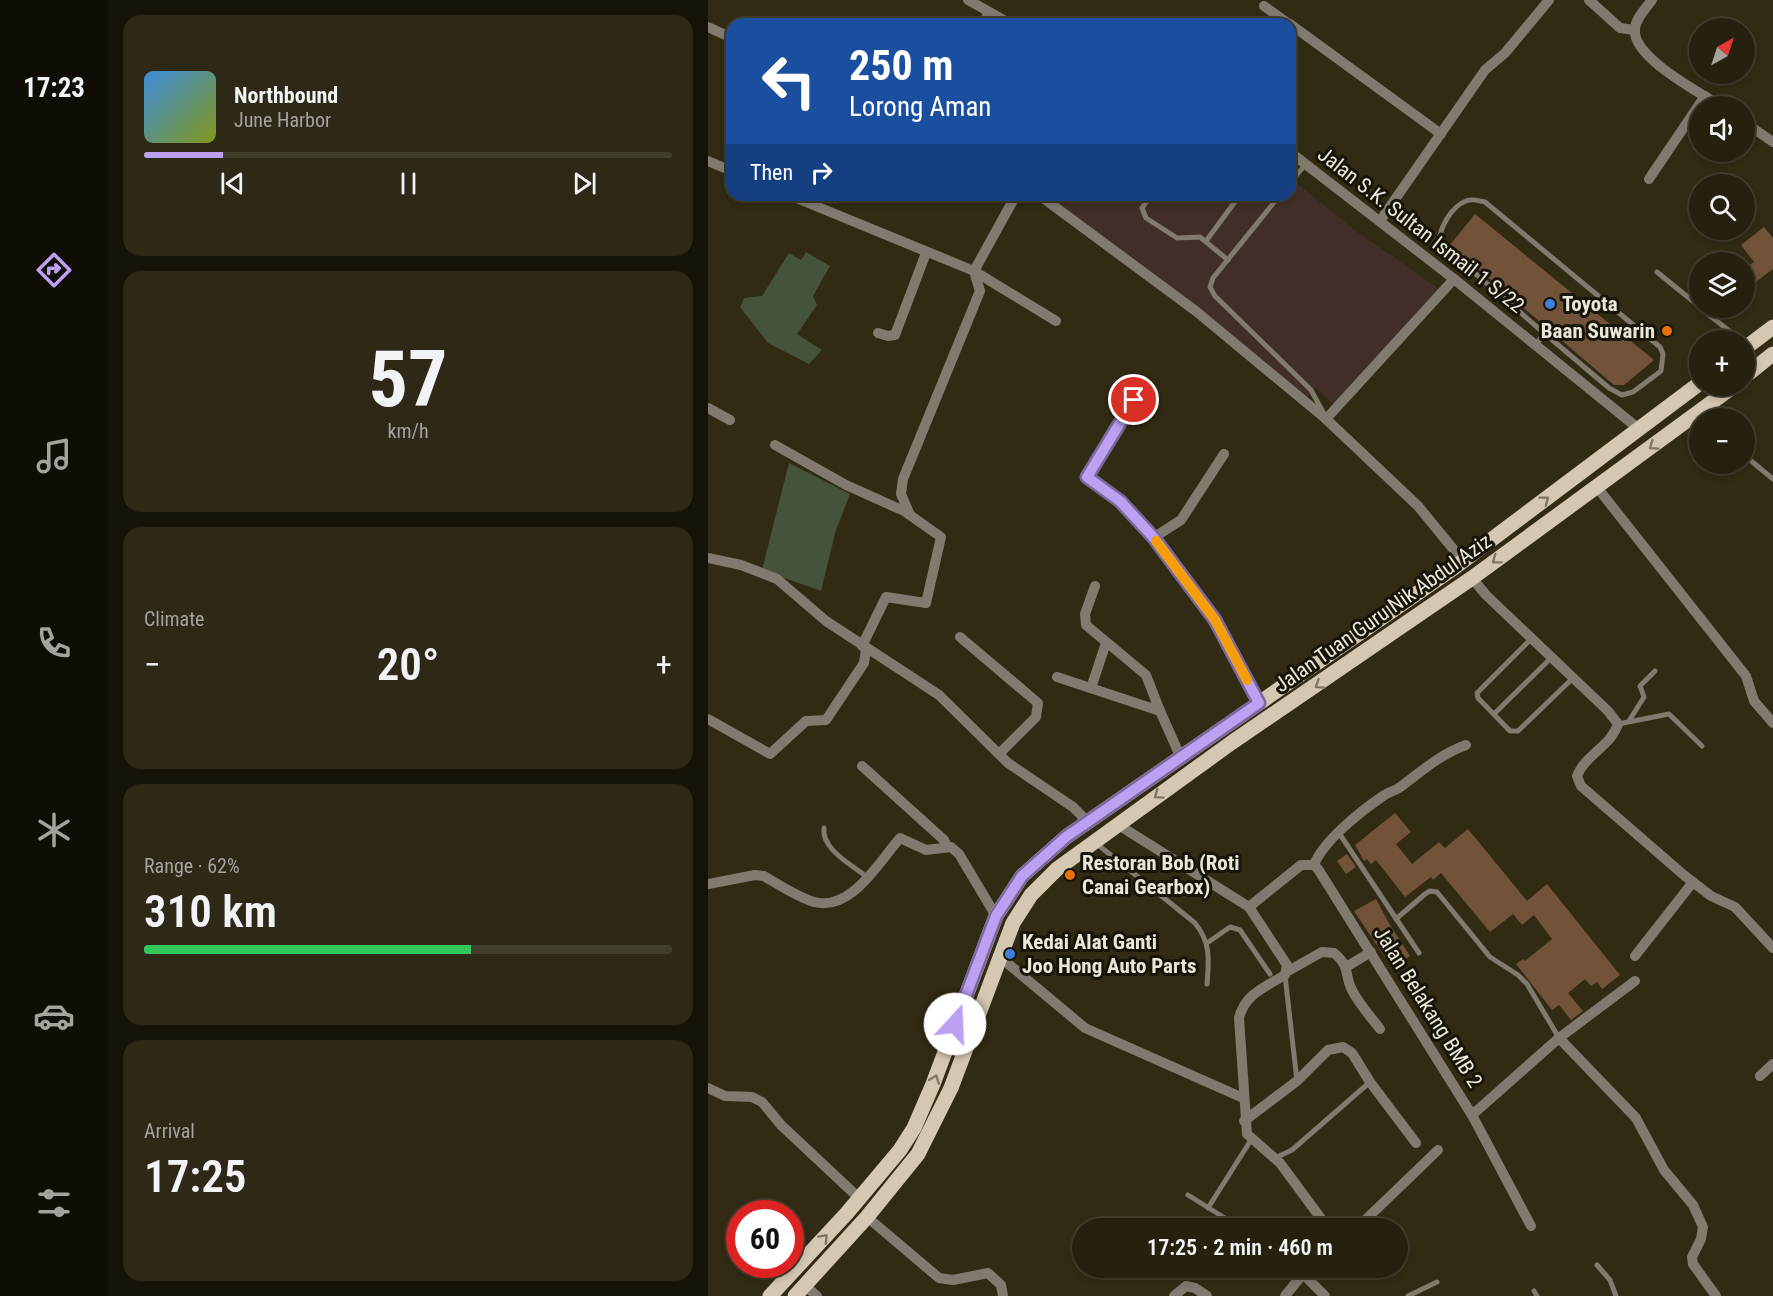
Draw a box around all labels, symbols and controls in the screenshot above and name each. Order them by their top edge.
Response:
north arrow [1689,18,1755,84]
map controls [1689,18,1755,474]
text: 250 m [849,41,954,90]
icon: left [750,42,828,120]
text: 17:23 [23,72,85,104]
text: Northbound [234,83,338,108]
text: Lorong Aman [849,91,991,123]
button: sound [1689,96,1755,162]
text: June Harbor [234,108,331,132]
street label: Jalan S.K. Sultan Ismail 1 S/22 [1313,142,1529,318]
icon: right [805,156,838,189]
text: Then [750,160,793,185]
icon: previous [216,167,249,200]
icon: pause [392,167,425,200]
icon: next [568,167,601,200]
button: search [1689,174,1755,240]
icon: directions [33,249,75,291]
button: layers [1689,252,1755,318]
place label: Toyota [1562,292,1618,316]
marker: Toyota [1543,297,1557,311]
place label: Baan Suwarin [1541,319,1655,343]
marker: Baan Suwarin [1660,324,1674,338]
button: + [1689,330,1755,396]
text: 57 [369,334,447,425]
pin [1108,374,1159,425]
icon: arrive [1117,383,1150,416]
button: − [1689,408,1755,474]
text: km/h [387,419,429,443]
icon: music [33,435,75,477]
one-way arrow [1649,439,1660,450]
one-way arrow [1538,496,1549,507]
street label: Jalan Tuan Guru Nik Abdul Aziz [1270,529,1496,697]
one-way arrow [1491,553,1502,564]
text: Climate [144,607,204,631]
icon: phone [33,622,75,664]
text: 20° [377,638,439,691]
text: − [144,645,161,684]
text: + [656,645,672,684]
one-way arrow [1315,678,1326,689]
one-way arrow [1154,788,1165,799]
icon: climate [33,809,75,851]
place label: Restoran Bob (Roti Canai Gearbox) [1082,851,1240,899]
text: Range · 62% [144,854,240,878]
marker: Restoran Bob (Roti Canai Gearbox) [1063,868,1077,882]
text: 310 km [144,885,277,938]
street label: Jalan Belakang BMB 2 [1369,922,1487,1092]
place label: Kedai Alat Ganti Joo Hong Auto Parts [1022,930,1196,978]
marker: Kedai Alat Ganti Joo Hong Auto Parts [1003,947,1017,961]
position arrow [923,992,987,1056]
icon: car [33,995,75,1037]
one-way arrow [928,1075,940,1086]
text: Arrival [144,1119,195,1143]
text: 17:25 [144,1150,246,1203]
icon: filters [33,1182,75,1224]
speed limit sign: 60 [726,1200,804,1278]
one-way arrow [817,1234,828,1245]
text: 17:25 · 2 min · 460 m [1147,1235,1333,1260]

